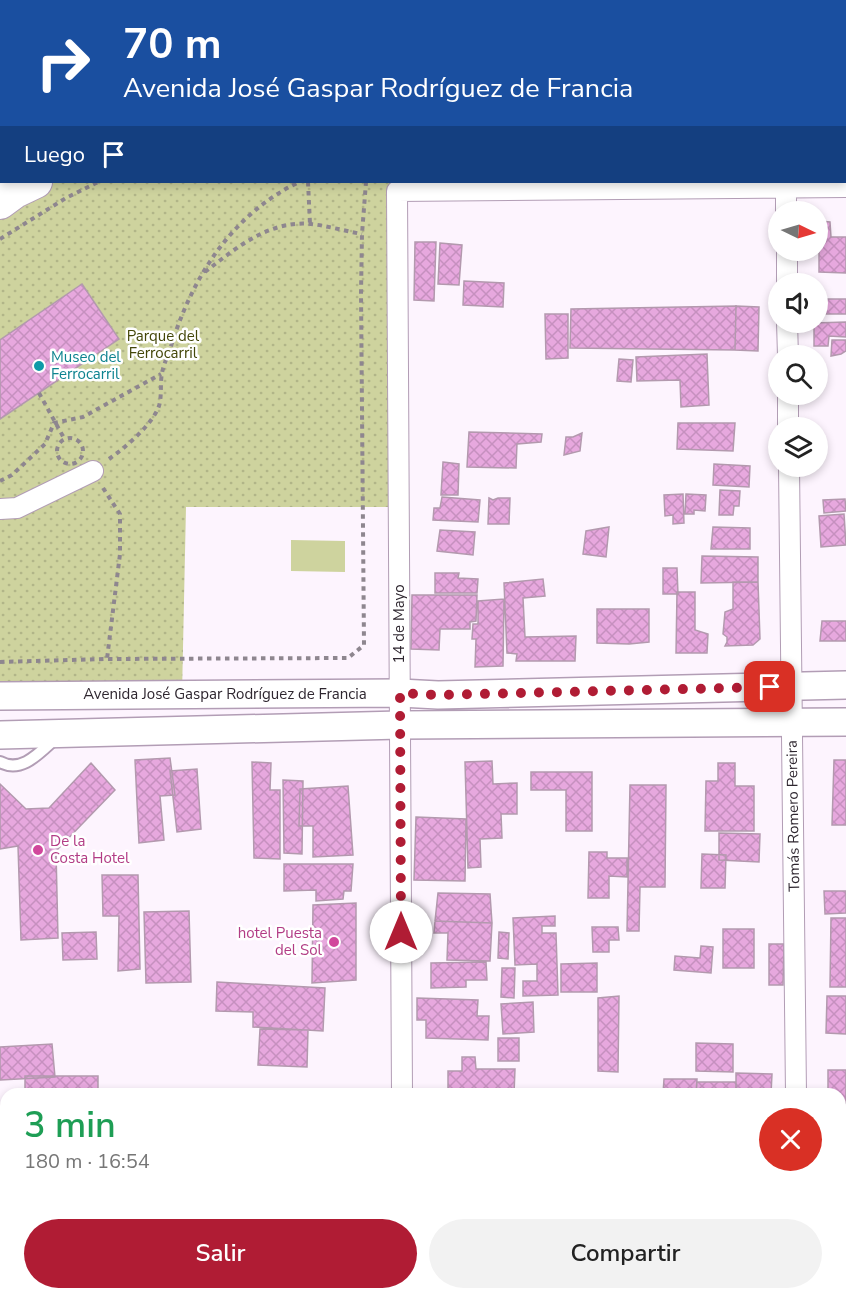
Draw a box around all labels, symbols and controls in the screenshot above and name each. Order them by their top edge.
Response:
text: 70 m [123,16,222,73]
icon: right [24,24,102,102]
text: Avenida José Gaspar Rodríguez de Francia [123,70,633,107]
icon: arrive [97,138,130,171]
text: Luego [24,140,85,170]
north arrow [768,201,828,261]
map controls [768,201,828,477]
button: sound [768,273,828,333]
park label: Parque del Ferrocarril [127,326,200,363]
button: search [768,345,828,405]
place label: Museo del Ferrocarril [51,347,121,384]
marker: Museo del Ferrocarril [32,359,46,373]
button: layers [768,417,828,477]
street label: 14 de Mayo [389,584,409,664]
pin [744,661,795,712]
icon: arrive [753,670,786,703]
street label: Avenida José Gaspar Rodríguez de Francia [83,684,367,704]
street label: Tomás Romero Pereira [782,740,804,892]
place label: De la Costa Hotel [50,831,130,868]
marker: De la Costa Hotel [31,843,45,857]
position arrow [369,900,433,964]
place label: hotel Puesta del Sol [238,923,323,960]
marker: hotel Puesta del Sol [327,935,341,949]
text: 3 min [24,1101,116,1150]
button: close [759,1108,822,1171]
text: 180 m · 16:54 [24,1148,150,1175]
button: Salir [24,1219,417,1288]
button: Compartir [429,1219,822,1288]

